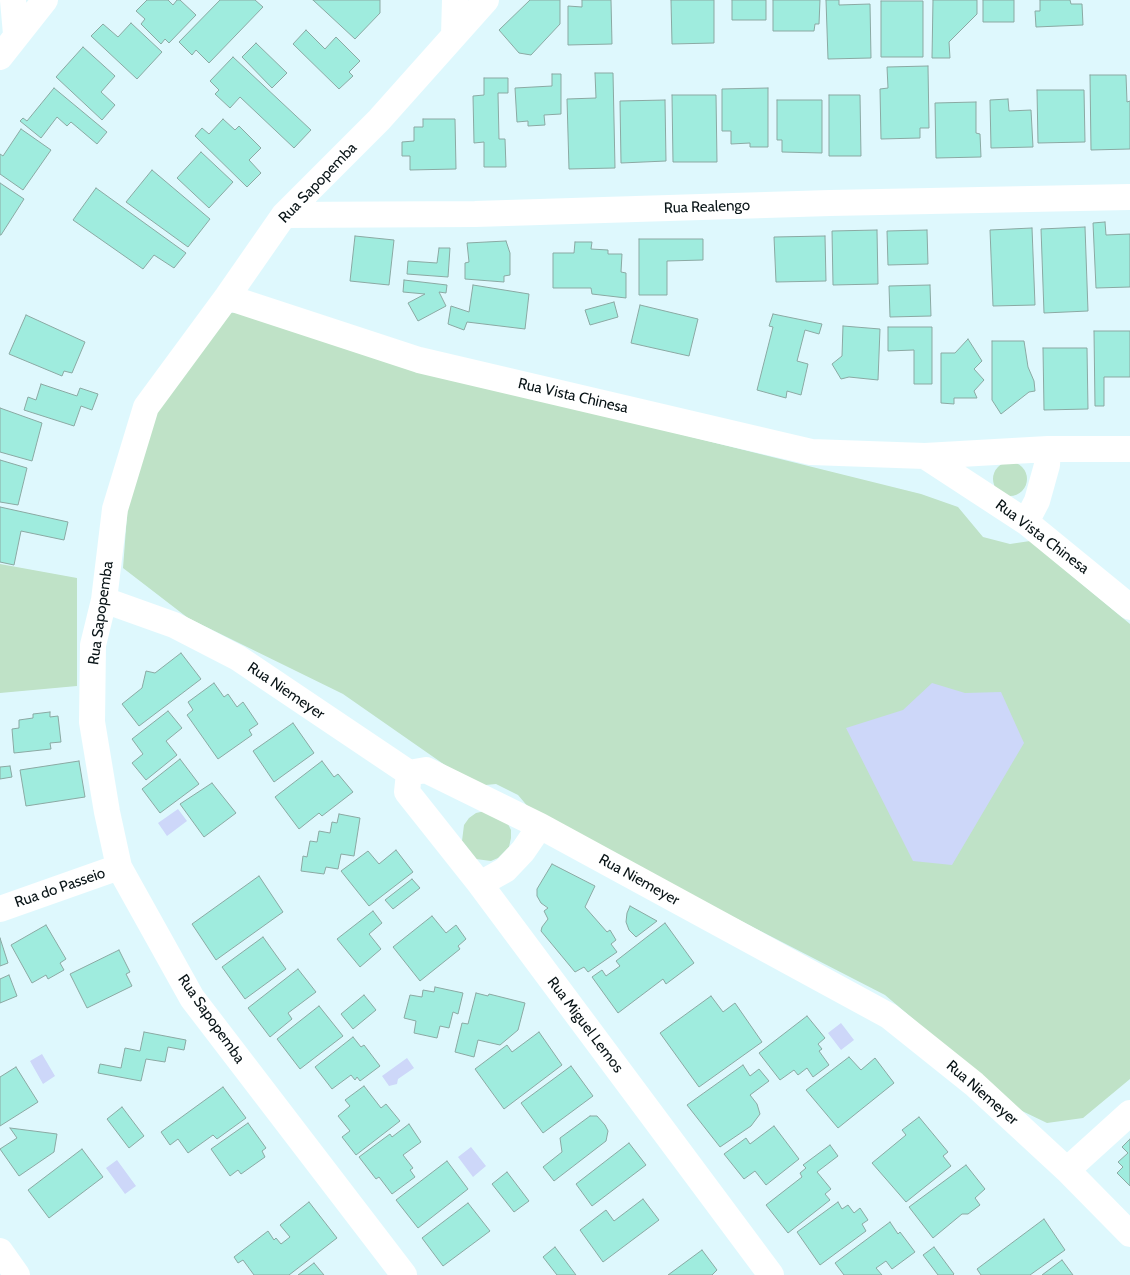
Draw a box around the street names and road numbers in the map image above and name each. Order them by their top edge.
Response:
street label: Rua Sapopemba [275,139,361,227]
street label: Rua Realengo [664,197,750,217]
street label: Rua Vista Chinesa [516,375,630,417]
street label: Rua Vista Chinesa [992,496,1092,578]
street label: Rua Sapopemba [85,560,117,666]
street label: Rua Niemeyer [244,659,328,723]
street label: Rua Niemeyer [596,851,682,909]
street label: Rua do Passeio [12,864,108,912]
street label: Rua Sapopemba [174,971,248,1067]
street label: Rua Miguel Lemos [543,974,627,1076]
street label: Rua Niemeyer [942,1057,1022,1129]

